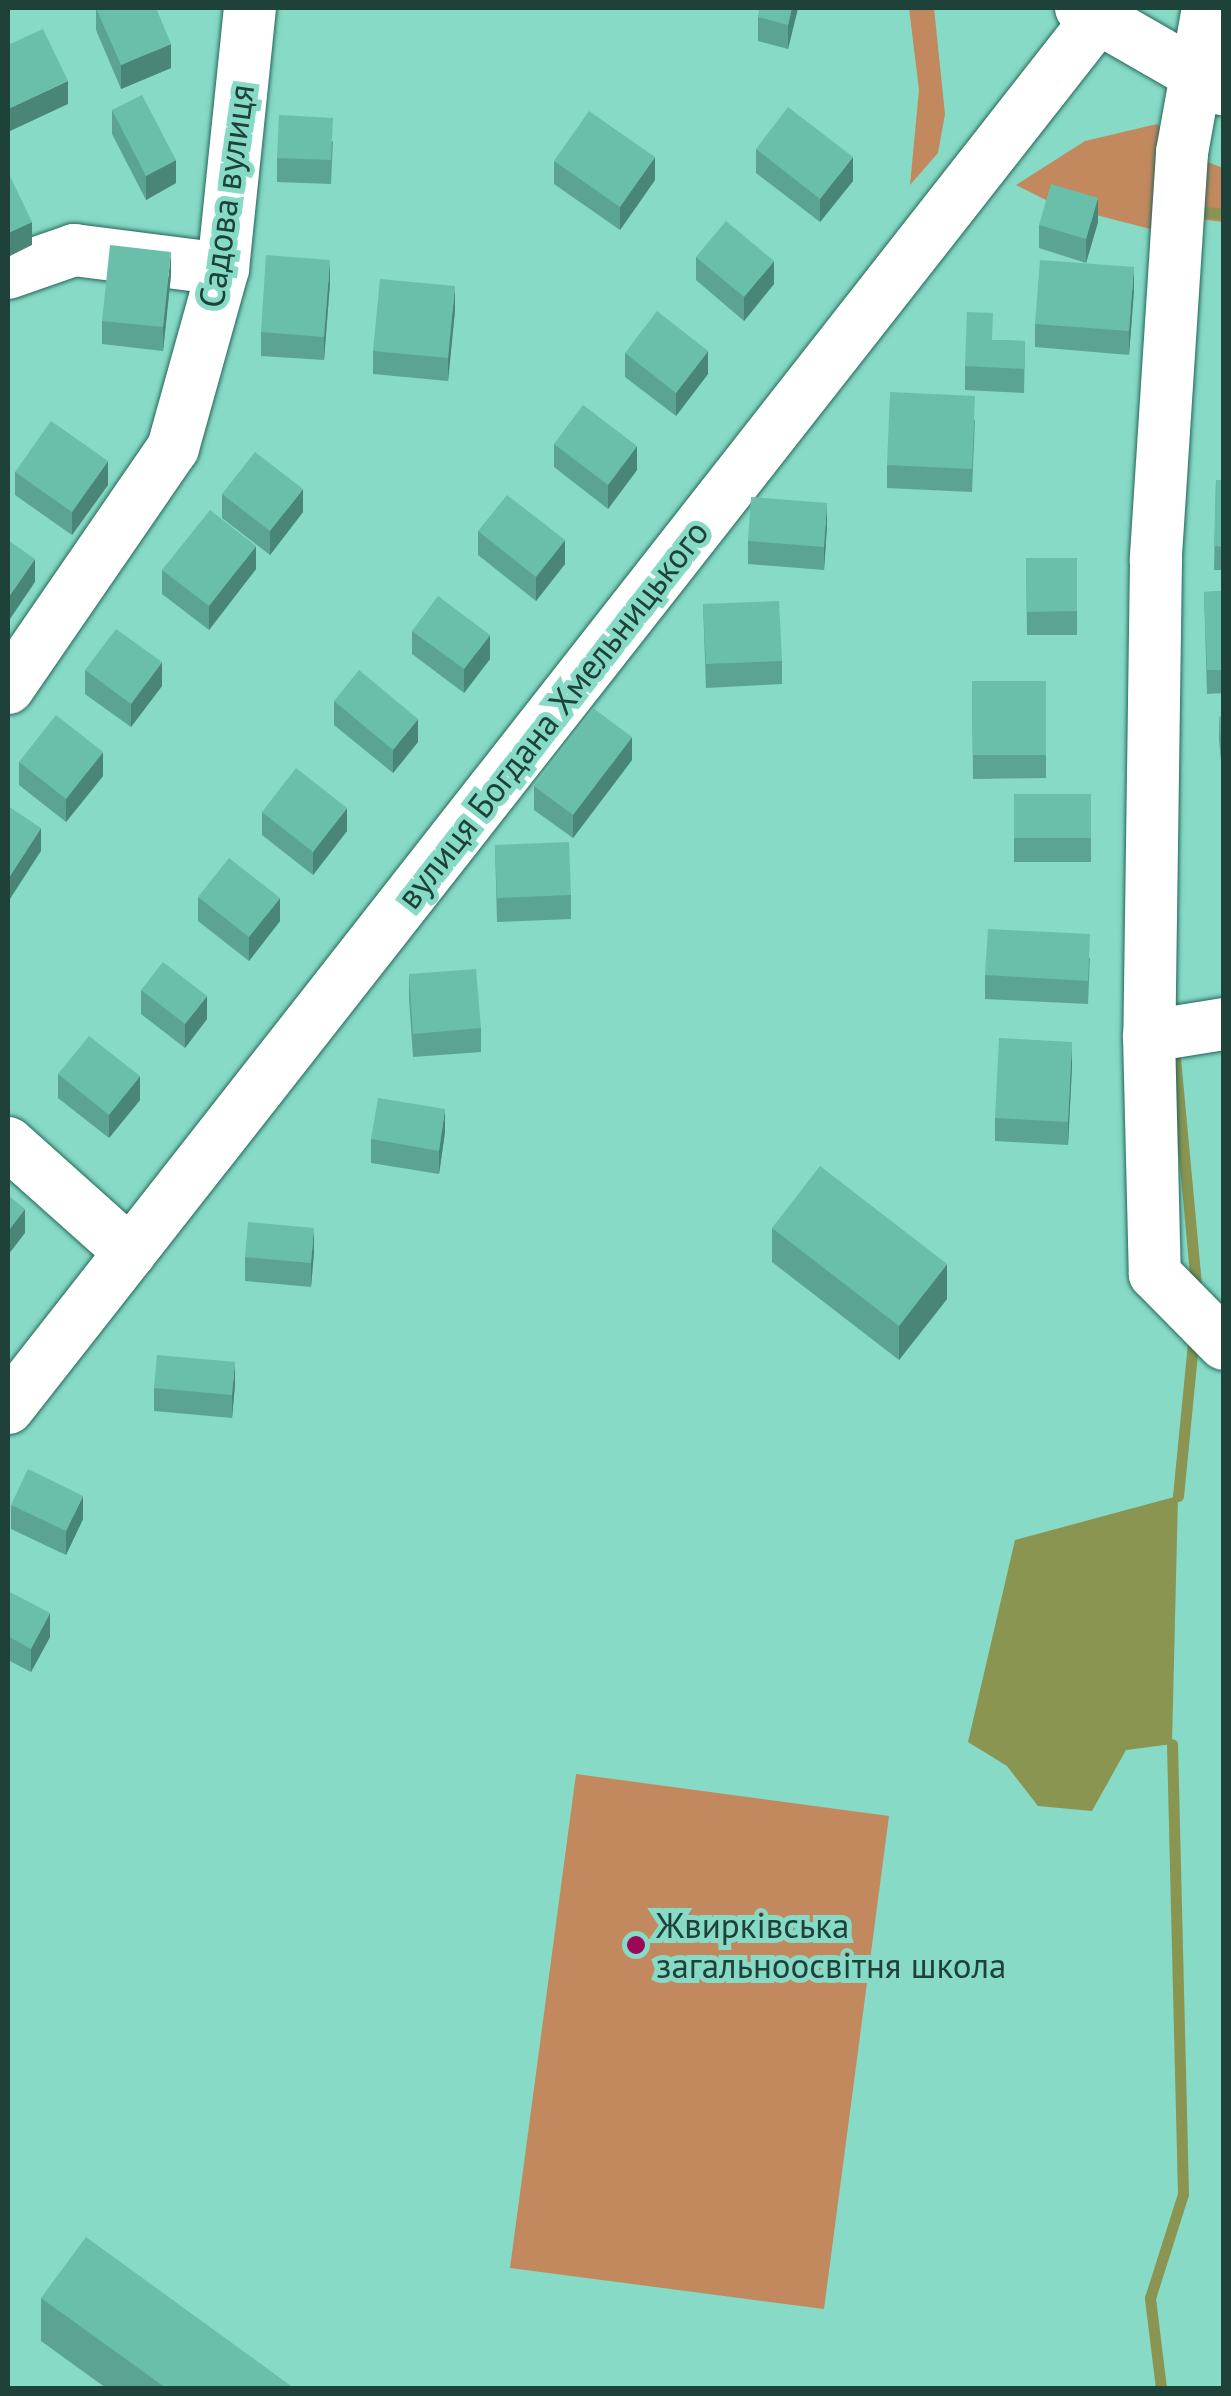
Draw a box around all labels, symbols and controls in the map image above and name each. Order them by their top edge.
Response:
street label: Садова вулиця [190,82,262,310]
street label: вулиця Богдана Хмельницького [387,511,717,917]
place label: Жвирківська загальноосвітня школа [656,1904,1006,1986]
marker: Жвирківська загальноосвітня школа [625,1934,647,1956]

